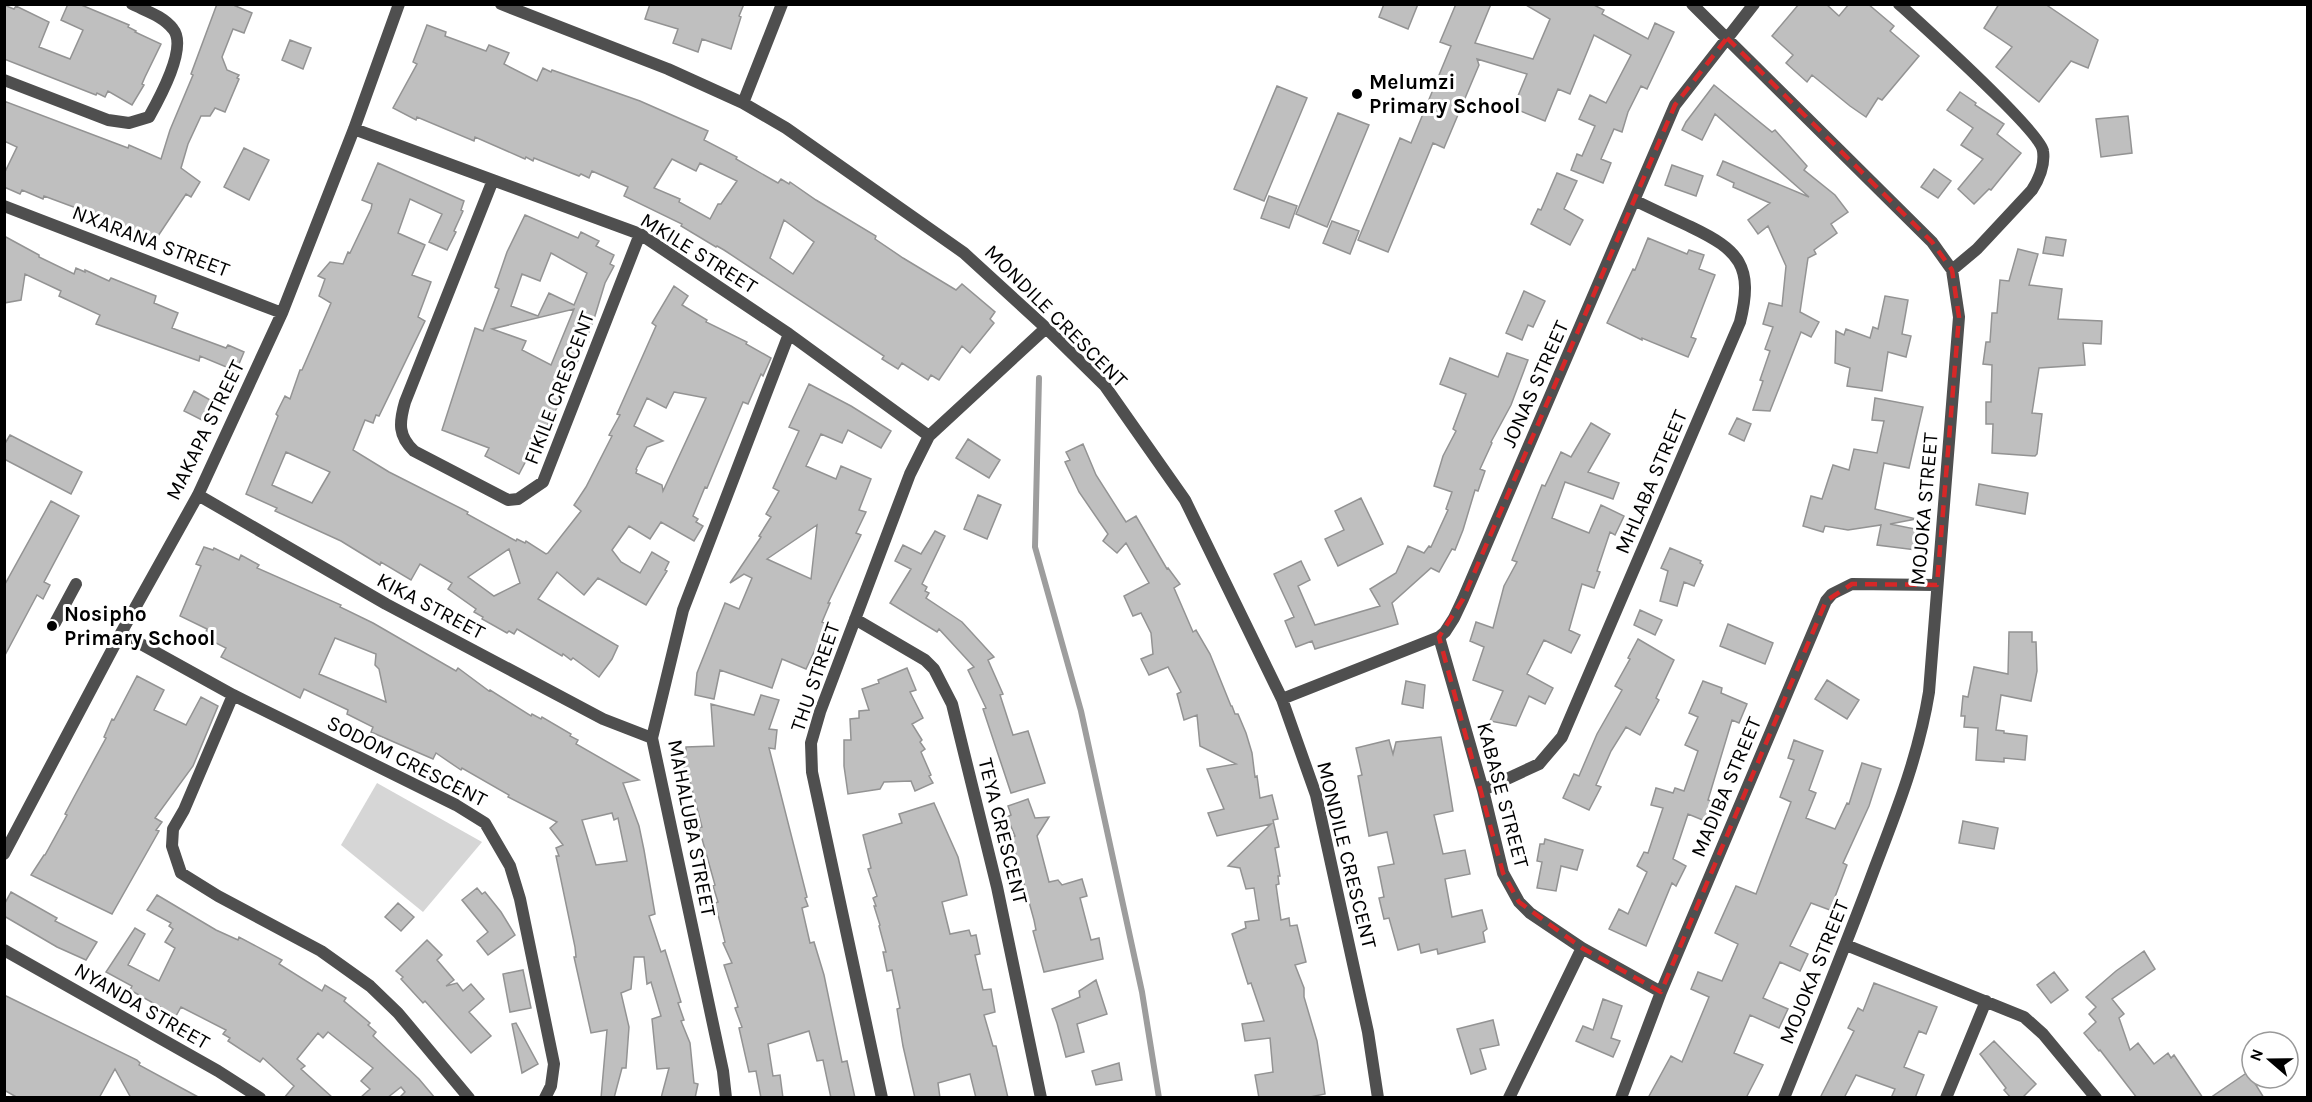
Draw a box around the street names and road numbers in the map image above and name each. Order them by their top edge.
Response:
street label: NXARANA STREET [69,200,233,282]
street label: MKILE STREET [636,208,762,299]
street label: MONDILE CRESCENT [980,240,1133,393]
street label: FIKILE CRESCENT [519,308,599,468]
street label: JONAS STREET [1496,316,1574,451]
street label: MAKAPA STREET [161,356,249,504]
street label: MHLABA STREET [1610,406,1692,558]
street label: MOJOKA STREET [1905,431,1943,586]
street label: KIKA STREET [373,568,489,645]
street label: THU STREET [785,619,845,735]
street label: SODOM CRESCENT [323,710,491,812]
street label: MADIBA STREET [1686,713,1767,861]
street label: KABASE STREET [1472,720,1534,871]
street label: MAHALUBA STREET [663,737,721,919]
street label: TEYA CRESCENT [973,756,1033,907]
street label: MONDILE CRESCENT [1312,759,1382,951]
street label: MOJOKA STREET [1774,896,1854,1048]
street label: NYANDA STREET [70,958,214,1055]

